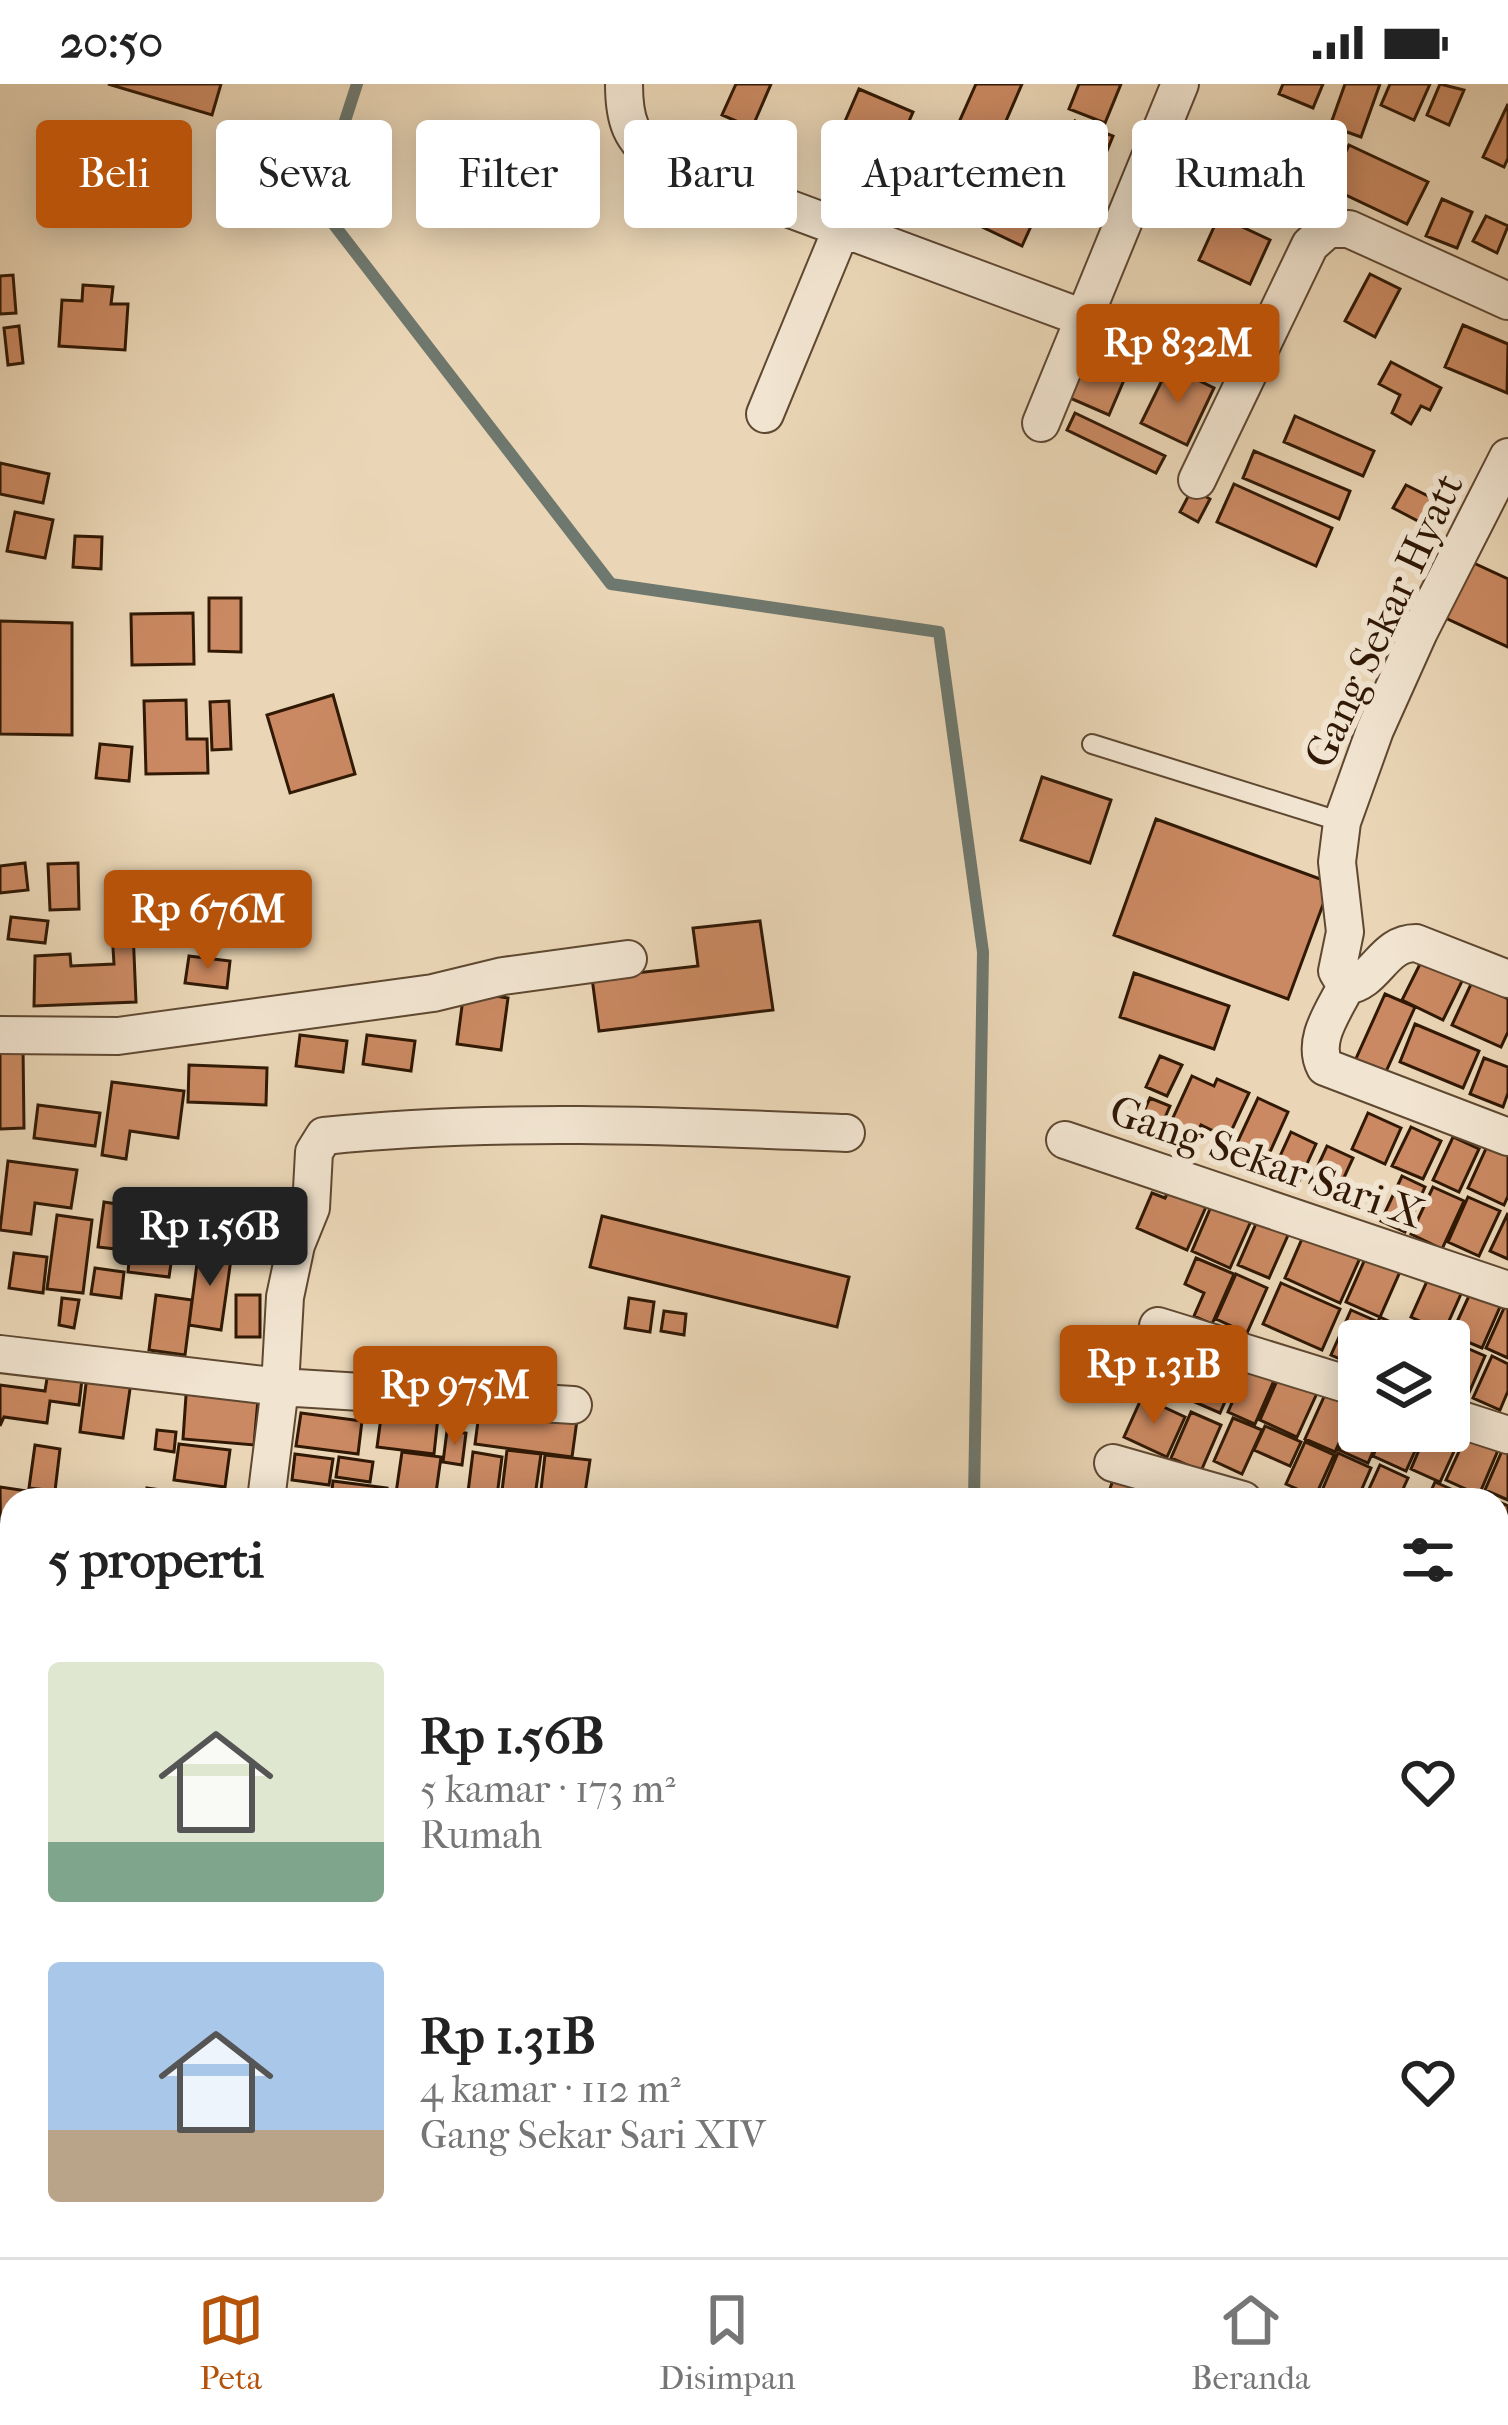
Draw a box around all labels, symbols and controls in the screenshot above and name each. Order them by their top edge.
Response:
text: 20:50 [60,16,163,69]
chip: Beli [36,120,192,228]
chip: Sewa [216,120,392,228]
chip: Filter [416,120,600,228]
chip: Baru [624,120,797,228]
chip: Apartemen [821,120,1108,228]
chip: Rumah [1132,120,1347,228]
pin: Rp 832M [1067,304,1289,406]
text: Rp 832M [1103,320,1253,366]
street label: Gang Sekar Hyatt [1295,466,1474,775]
pin: Rp 676M [97,870,319,972]
text: Rp 676M [131,886,285,932]
street label: Gang Sekar Sari X [1103,1086,1430,1239]
pin: Rp 1.56B [86,1187,334,1289]
text: Rp 1.56B [140,1203,280,1249]
map controls [1338,1320,1470,1452]
button: layers [1338,1320,1470,1452]
pin: Rp 1.31B [1030,1325,1278,1427]
text: Rp 1.31B [1087,1341,1221,1387]
pin: Rp 975M [344,1346,566,1448]
text: Rp 975M [380,1362,530,1408]
icon: filters [1395,1527,1461,1593]
text: 5 properti [48,1530,264,1590]
text: Rp 1.56B [420,1706,604,1766]
icon: home [144,1710,288,1854]
icon: heart [1395,1749,1461,1815]
text: 5 kamar · 173 m² [420,1766,675,1812]
text: Rumah [420,1812,542,1858]
text: Rp 1.31B [420,2006,596,2066]
icon: home [144,2010,288,2154]
icon: heart [1395,2049,1461,2115]
text: 4 kamar · 112 m² [420,2066,681,2112]
text: Gang Sekar Sari XIV [420,2112,766,2158]
tab: Peta [198,2287,264,2398]
tab: Disimpan [659,2287,796,2398]
tab: Beranda [1191,2287,1310,2398]

